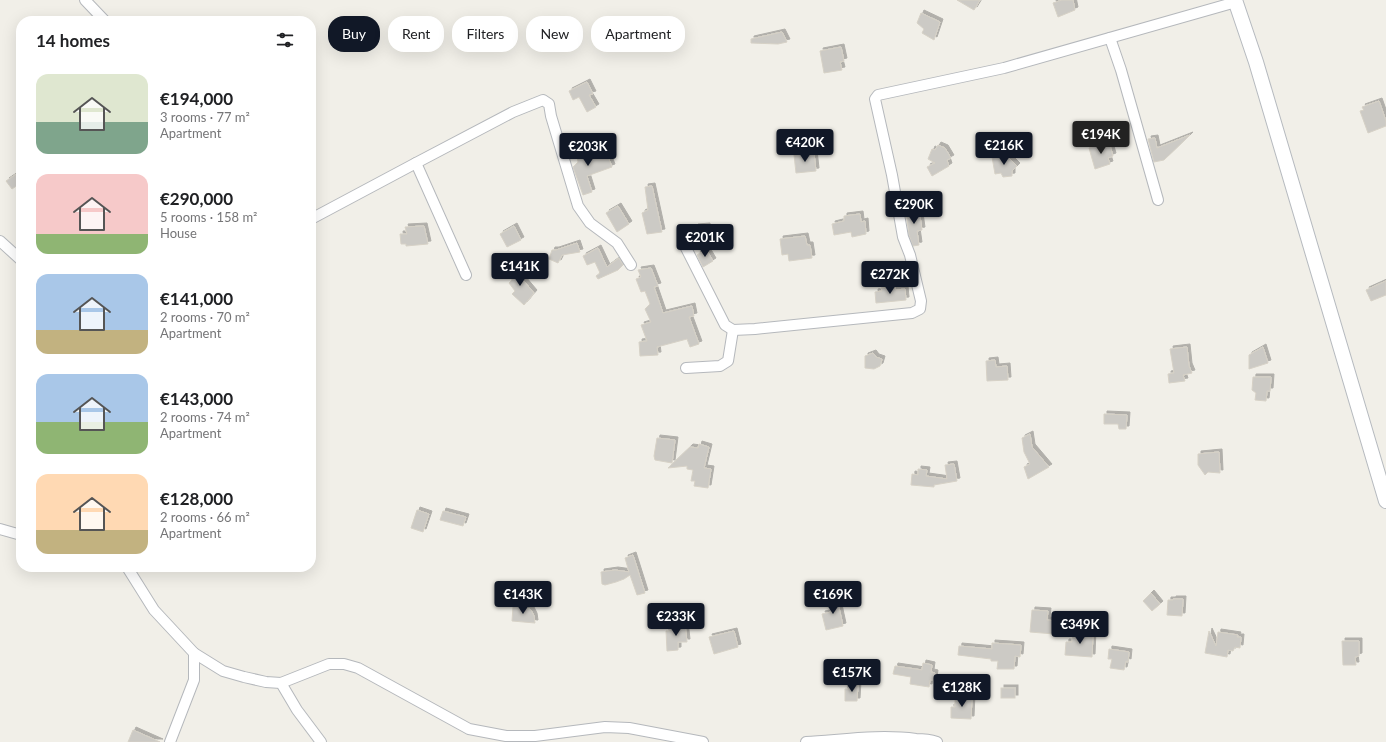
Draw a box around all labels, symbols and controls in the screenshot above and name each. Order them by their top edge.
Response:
chip: Buy [328,16,380,52]
chip: Rent [388,16,444,52]
chip: Filters [452,16,518,52]
chip: New [526,16,583,52]
chip: Apartment [591,16,685,52]
icon: filters [274,29,296,51]
text: 14 homes [36,30,110,51]
text: €194,000 [160,88,233,109]
icon: home [68,90,116,138]
text: 3 rooms · 77 m² [160,109,250,125]
pin: €194K [1073,121,1129,155]
text: Apartment [160,125,221,141]
text: €194K [1081,126,1121,142]
pin: €420K [777,129,833,163]
pin: €216K [976,132,1032,166]
pin: €203K [560,133,616,167]
text: €420K [785,134,825,150]
text: €216K [984,137,1024,153]
text: €203K [568,138,608,154]
text: €290,000 [160,188,233,209]
icon: home [68,190,116,238]
pin: €290K [886,191,942,225]
text: €290K [894,196,934,212]
text: 5 rooms · 158 m² [160,209,257,225]
pin: €201K [677,224,733,258]
text: House [160,225,197,241]
text: €201K [685,229,725,245]
pin: €141K [492,253,548,287]
text: €141K [500,258,540,274]
pin: €272K [862,261,918,295]
text: €272K [870,266,910,282]
text: €141,000 [160,288,233,309]
icon: home [68,290,116,338]
text: 2 rooms · 70 m² [160,309,250,325]
text: Apartment [160,325,221,341]
text: €143,000 [160,388,233,409]
icon: home [68,390,116,438]
text: 2 rooms · 74 m² [160,409,250,425]
text: Apartment [160,425,221,441]
text: €128,000 [160,488,233,509]
icon: home [68,490,116,538]
text: 2 rooms · 66 m² [160,509,250,525]
text: Apartment [160,525,221,541]
pin: €143K [495,581,551,615]
pin: €169K [805,581,861,615]
text: €143K [503,586,543,602]
text: €169K [813,586,853,602]
pin: €233K [648,603,704,637]
text: €233K [656,608,696,624]
pin: €349K [1052,611,1108,645]
text: €349K [1060,616,1100,632]
pin: €157K [824,659,880,693]
text: €157K [832,664,872,680]
pin: €128K [934,674,990,708]
text: €128K [942,679,982,695]

